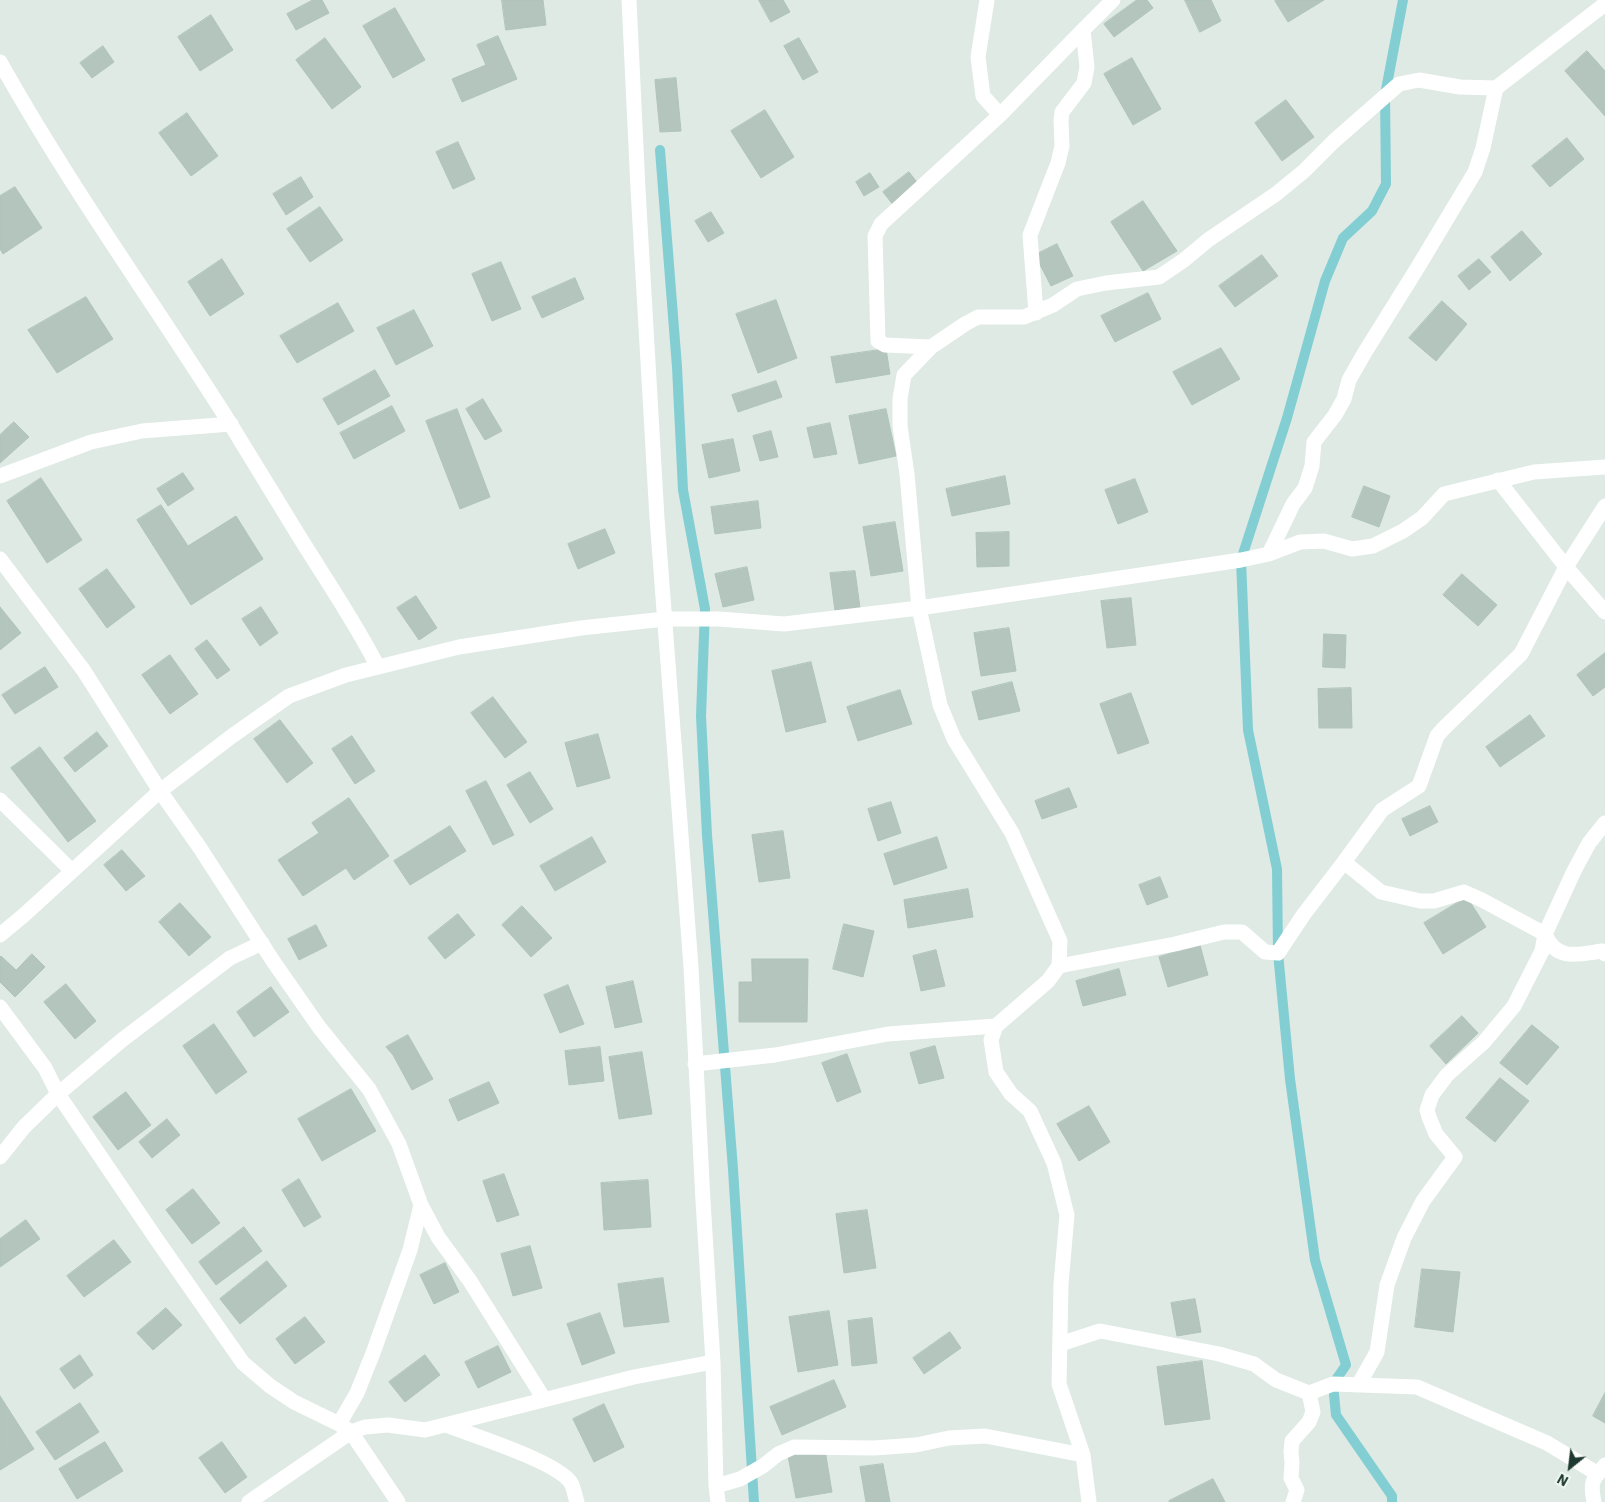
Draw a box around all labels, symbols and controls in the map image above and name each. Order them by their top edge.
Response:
north arrow [1545,1442,1595,1492]
text: N [1554,1470,1572,1490]

